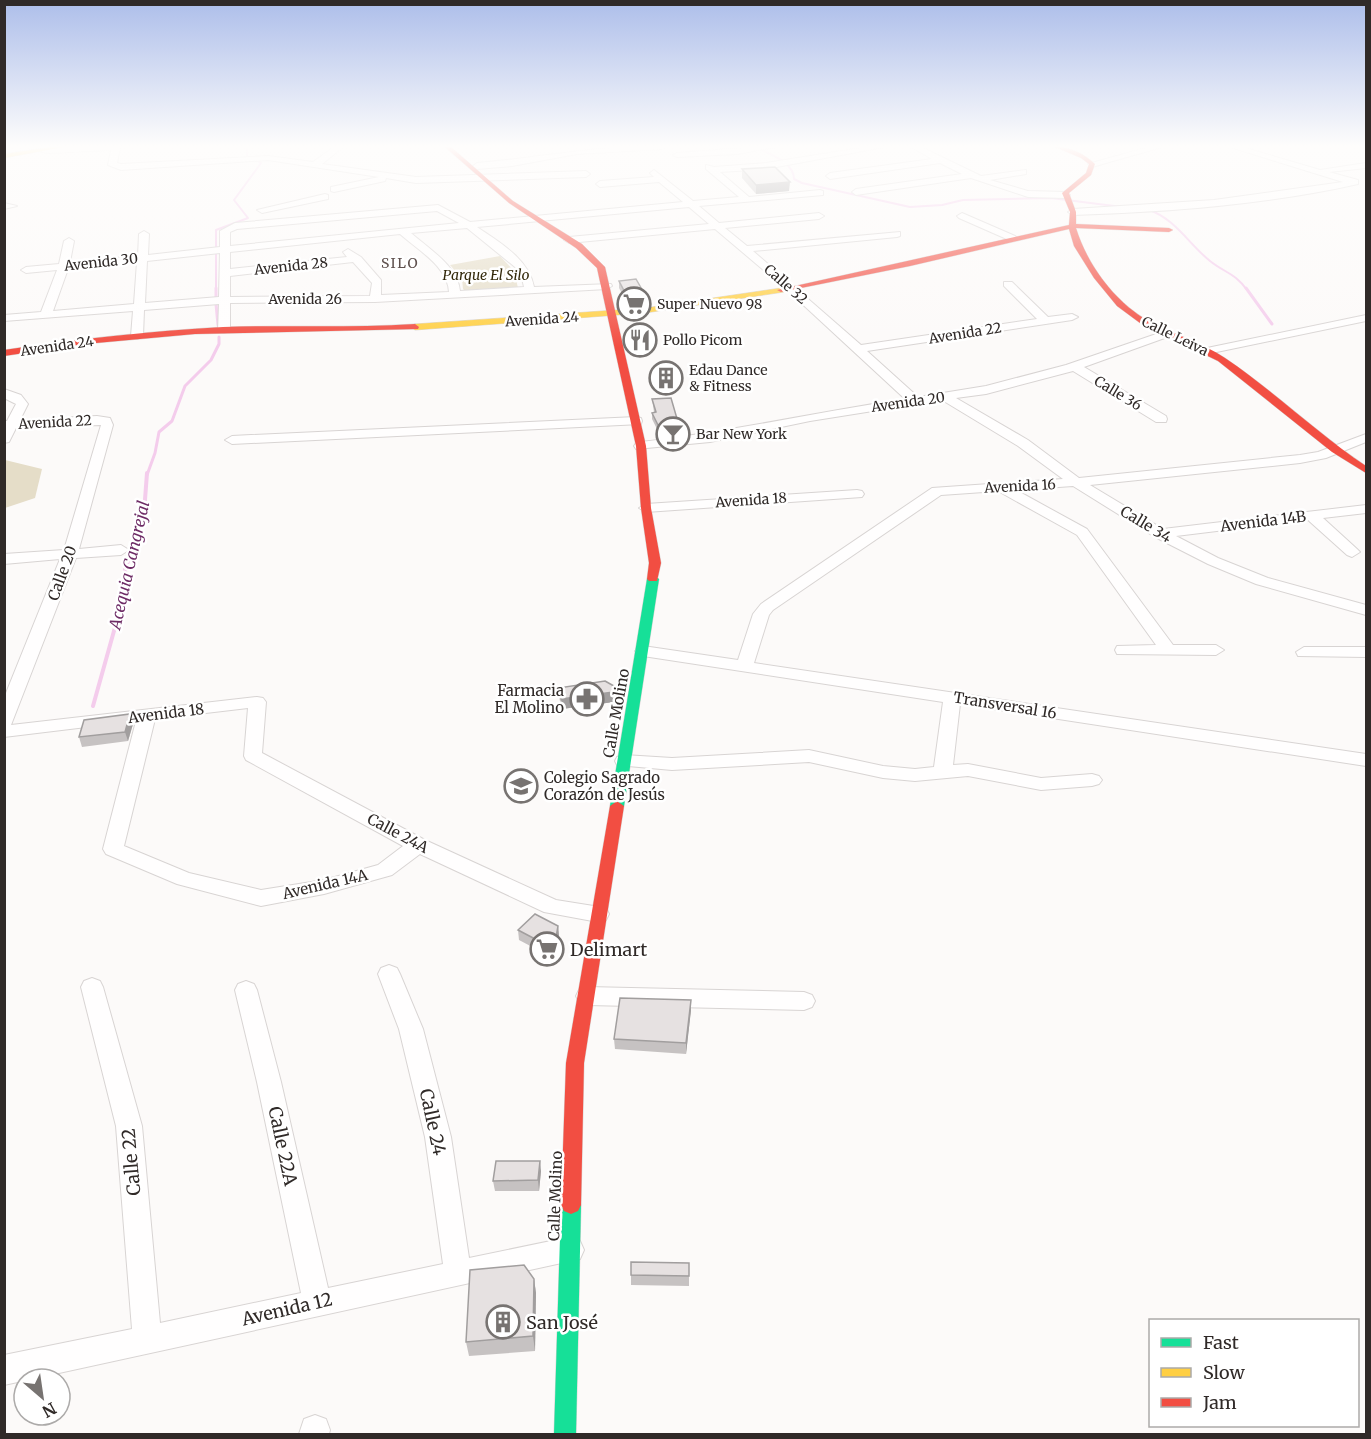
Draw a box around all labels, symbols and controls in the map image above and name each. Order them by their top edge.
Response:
street label: Avenida 30 [62,249,139,275]
street label: Avenida 28 [252,253,329,279]
district label: SILO [381,254,419,272]
street label: Calle 32 [760,260,812,308]
park label: Parque El Silo [443,266,529,284]
supermarket icon: Super Nuevo 98 [616,286,652,322]
street label: Avenida 26 [267,290,342,308]
place label: Super Nuevo 98 [657,295,762,313]
street label: Avenida 24 [504,307,580,331]
street label: Calle Leiva [1139,312,1212,360]
street label: Avenida 22 [926,318,1003,348]
restaurant icon: Pollo Picom [622,322,658,358]
place label: Pollo Picom [663,331,742,349]
street label: Avenida 24 [18,332,95,360]
building icon: Edau Dance & Fitness [648,360,684,396]
place label: Edau Dance & Fitness [689,361,768,395]
street label: Calle 36 [1091,372,1145,414]
street label: Avenida 20 [869,388,946,416]
street label: Avenida 22 [17,411,92,433]
bar icon: Bar New York [655,416,691,452]
place label: Bar New York [696,425,787,443]
street label: Avenida 16 [983,475,1056,497]
street label: Avenida 18 [714,489,787,512]
water label: Acequia Cangrejal [104,499,154,633]
street label: Calle 34 [1117,501,1175,547]
street label: Avenida 14B [1218,506,1307,536]
street label: Calle 20 [43,543,81,603]
street label: Calle Molino [599,667,633,759]
place label: Farmacia El Molino [495,681,564,717]
pharmacy icon: Farmacia El Molino [569,681,605,717]
street label: Transversal 16 [952,687,1058,723]
street label: Avenida 18 [126,699,205,727]
school or university icon: Colegio Sagrado Corazón de Jesús [503,768,539,804]
place label: Colegio Sagrado Corazón de Jesús [544,768,665,804]
street label: Calle 24A [364,809,432,857]
street label: Avenida 14A [280,865,370,903]
supermarket icon: Delimart [529,931,565,967]
place label: Delimart [570,938,647,961]
street label: Calle 24 [415,1086,451,1158]
street label: Calle 22A [263,1104,303,1188]
street label: Calle 22 [117,1127,145,1197]
street label: Calle Molino [544,1150,566,1241]
street label: Avenida 12 [239,1287,335,1331]
building icon: San José [485,1304,521,1340]
place label: San José [526,1311,598,1334]
legend [1149,1319,1359,1427]
text: Fast [1203,1331,1239,1354]
text: Slow [1203,1361,1246,1384]
north arrow [12,1367,72,1427]
text: Jam [1202,1391,1237,1414]
text: N [39,1398,60,1422]

